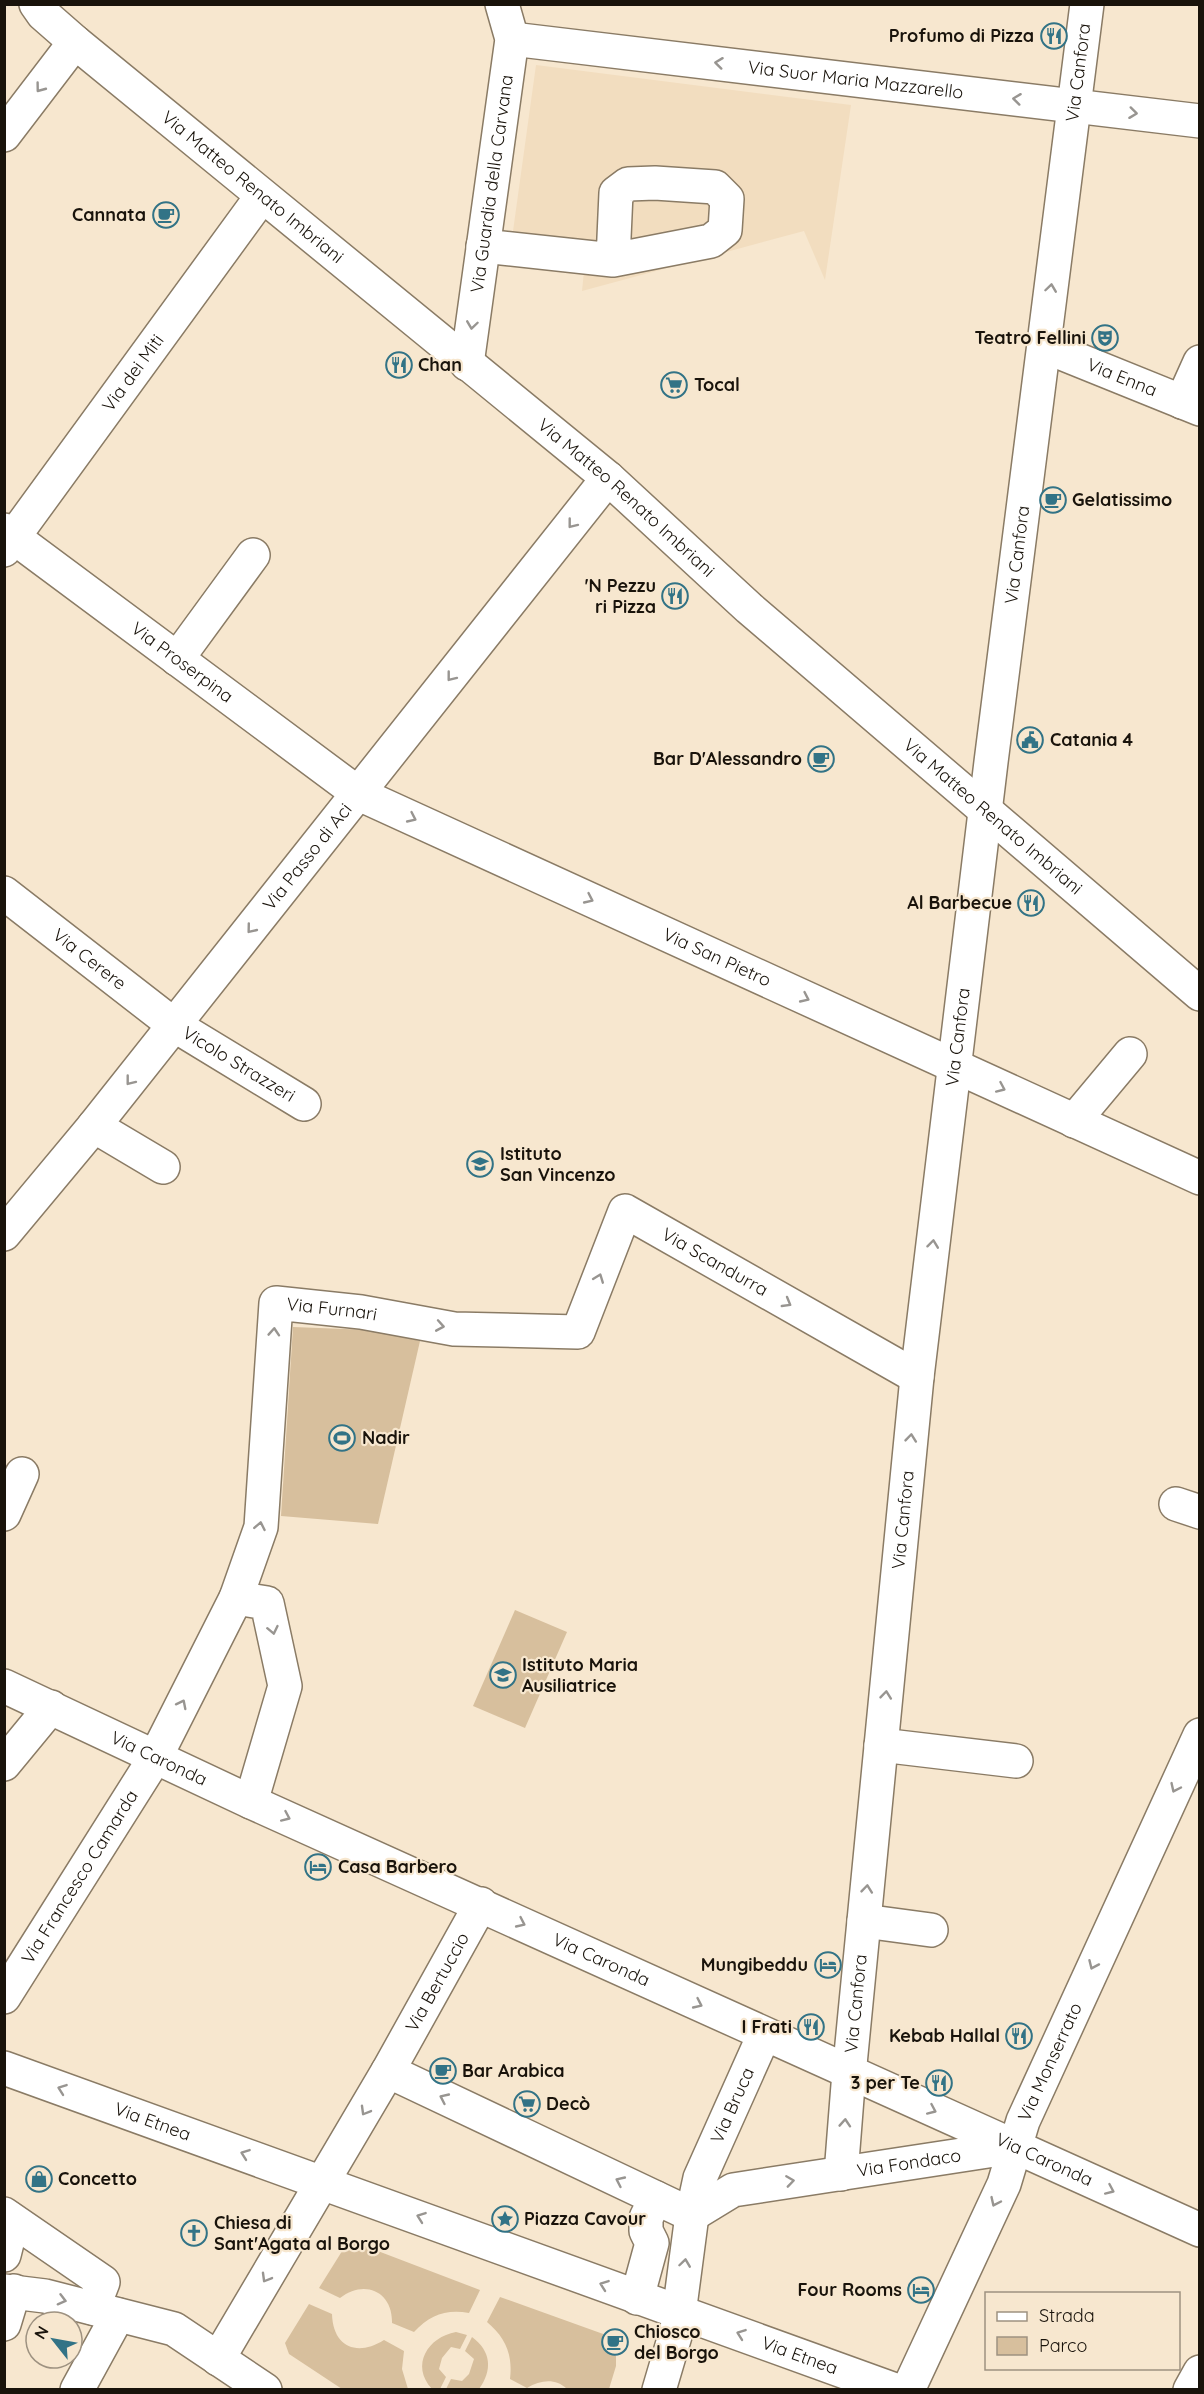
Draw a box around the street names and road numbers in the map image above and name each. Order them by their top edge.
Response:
street label: Via Canfora [1060,22,1095,123]
street label: Via Suor Maria Mazzarello [747,55,965,104]
street label: Via Guardia della Carvana [465,73,518,294]
street label: Via Matteo Renato Imbriani [157,105,349,268]
street label: Via dei Miti [97,329,168,416]
street label: Via Enna [1084,353,1161,401]
street label: Via Matteo Renato Imbriani [533,413,720,582]
street label: Via Canfora [999,504,1034,605]
street label: Via Proserpina [127,617,238,708]
street label: Via Matteo Renato Imbriani [899,733,1087,899]
street label: Via Passo di Aci [257,798,357,915]
street label: Via San Pietro [660,922,775,992]
street label: Via Cerere [48,923,131,995]
street label: Via Canfora [940,986,975,1088]
street label: Vicolo Strazzeri [178,1021,300,1107]
street label: Via Scandurra [658,1222,772,1301]
street label: Via Furnari [286,1292,379,1326]
street label: Via Canfora [886,1469,919,1570]
street label: Via Caronda [107,1726,211,1791]
street label: Via Francesco Camarda [16,1785,143,1968]
street label: Via Bertuccio [400,1928,474,2036]
street label: Via Caronda [549,1928,654,1991]
street label: Via Canfora [839,1953,872,2054]
street label: Via Monserrato [1012,1999,1087,2125]
street label: Via Bruca [705,2064,759,2147]
street label: Via Etnea [111,2097,194,2146]
street label: Via Caronda [992,2127,1097,2191]
street label: Via Fondaco [855,2143,962,2182]
street label: Via Etnea [758,2331,841,2379]

